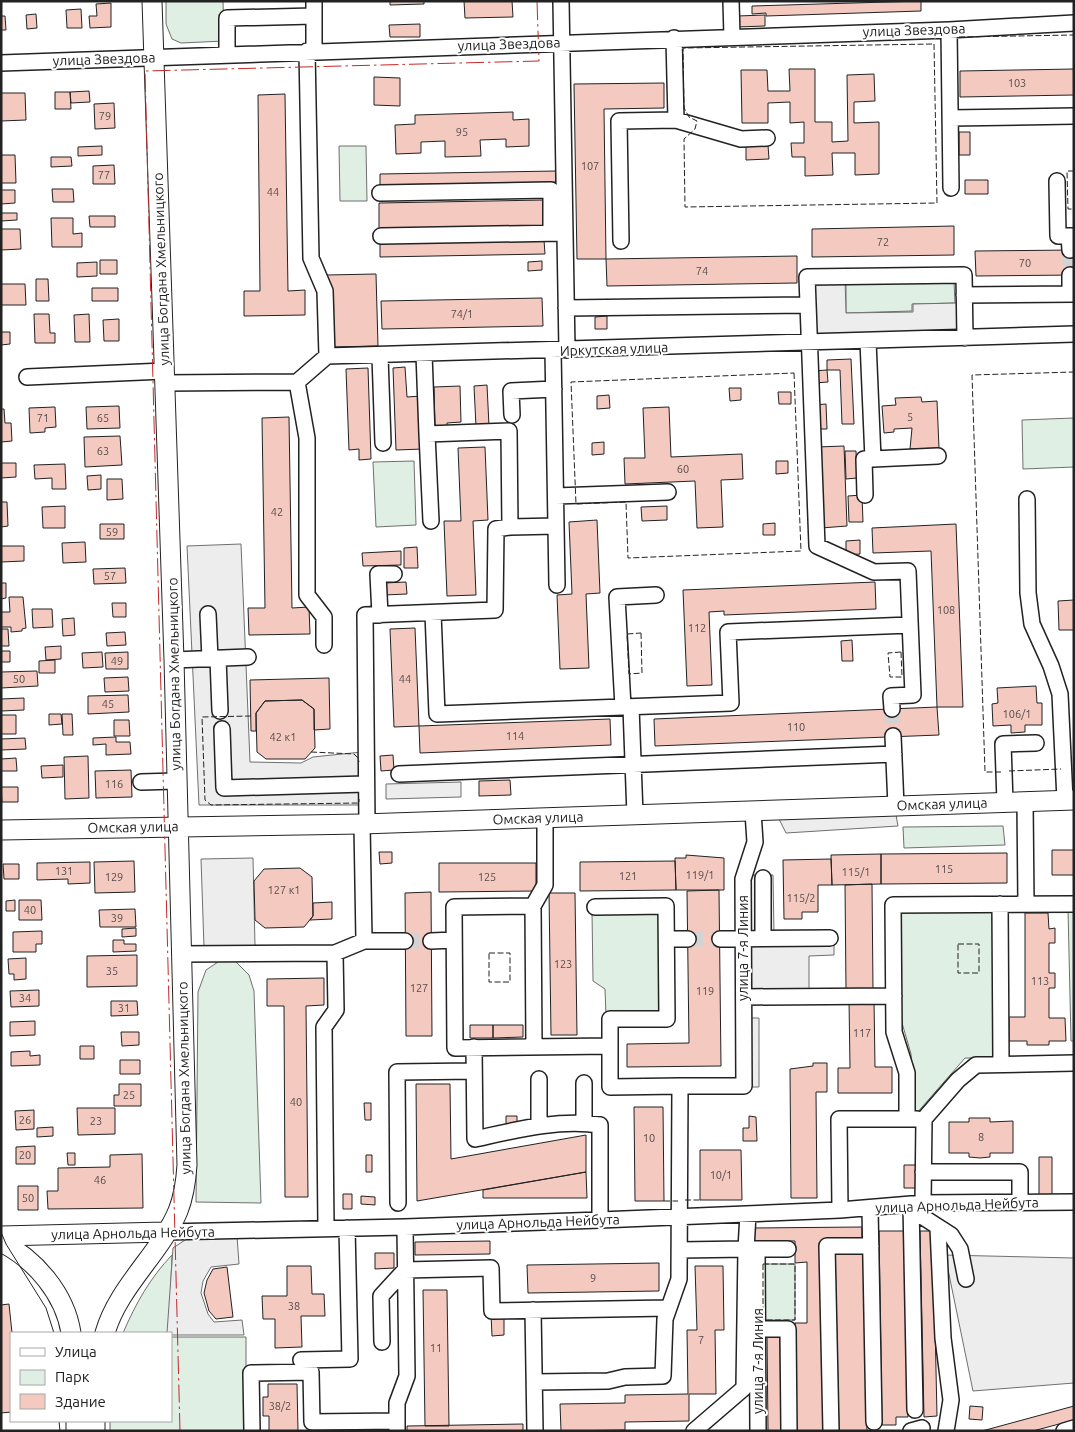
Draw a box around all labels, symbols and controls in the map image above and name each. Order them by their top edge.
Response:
street label: улица Звездова [862,20,966,40]
street label: улица Звездова [457,34,561,54]
street label: улица Звездова [52,49,156,69]
house number: 103 [1008,77,1026,89]
house number: 79 [99,110,111,122]
house number: 95 [456,126,468,138]
house number: 107 [581,160,599,172]
house number: 77 [98,169,110,181]
street label: улица Богдана Хмельницкого [150,172,172,366]
house number: 44 [267,186,279,198]
house number: 72 [877,236,889,248]
house number: 70 [1019,257,1031,269]
house number: 74 [696,265,708,277]
house number: 74/1 [451,308,473,320]
street label: Иркутская улица [559,339,669,359]
house number: 5 [907,411,913,423]
house number: 71 [37,412,49,424]
house number: 65 [97,412,109,424]
house number: 63 [97,445,109,457]
house number: 60 [677,463,689,475]
house number: 42 [271,506,283,518]
house number: 59 [106,526,118,538]
house number: 57 [104,570,116,582]
street label: улица Богдана Хмельницкого [164,577,184,771]
house number: 108 [937,604,955,616]
house number: 112 [688,622,706,634]
house number: 49 [111,655,123,667]
house number: 50 [13,673,25,685]
house number: 44 [399,673,411,685]
house number: 45 [102,698,114,710]
house number: 106/1 [1003,708,1031,720]
house number: 110 [787,721,805,733]
house number: 114 [506,730,524,742]
house number: 42 к1 [270,731,296,743]
house number: 116 [105,778,123,790]
street label: Омская улица [896,794,988,814]
street label: Омская улица [492,808,584,828]
street label: Омская улица [87,818,179,836]
house number: 115 [935,863,953,875]
house number: 131 [55,865,73,877]
house number: 115/1 [842,866,870,878]
house number: 119/1 [686,869,714,881]
house number: 121 [619,870,637,882]
house number: 129 [105,871,123,883]
house number: 125 [478,871,496,883]
house number: 127 к1 [268,884,301,896]
house number: 115/2 [787,892,815,904]
street label: улица 7-я Линия [735,895,751,1001]
house number: 40 [24,904,36,916]
house number: 39 [111,912,123,924]
house number: 123 [554,958,572,970]
house number: 35 [106,965,118,977]
house number: 113 [1031,975,1049,987]
street label: улица Богдана Хмельницкого [174,981,194,1175]
house number: 127 [410,982,428,994]
house number: 119 [696,985,714,997]
house number: 34 [19,992,31,1004]
house number: 31 [118,1002,130,1014]
house number: 117 [853,1027,871,1039]
house number: 25 [123,1089,135,1101]
house number: 40 [290,1096,302,1108]
house number: 26 [19,1114,31,1126]
house number: 23 [90,1115,102,1127]
house number: 8 [978,1131,984,1143]
house number: 10 [643,1132,655,1144]
house number: 20 [19,1149,31,1161]
house number: 10/1 [710,1169,732,1181]
house number: 46 [94,1174,106,1186]
house number: 50 [22,1192,34,1204]
street label: улица Арнольда Нейбута [875,1194,1039,1216]
street label: улица Арнольда Нейбута [456,1211,620,1233]
street label: улица Арнольда Нейбута [51,1224,215,1242]
house number: 9 [590,1272,596,1284]
house number: 38 [288,1300,300,1312]
street label: улица 7-я Линия [750,1308,766,1414]
legend [10,1332,172,1422]
house number: 7 [698,1334,704,1346]
house number: 11 [430,1342,442,1354]
text: Улица [55,1343,97,1360]
text: Парк [55,1368,90,1385]
text: Здание [55,1393,106,1410]
house number: 38/2 [269,1400,291,1412]

